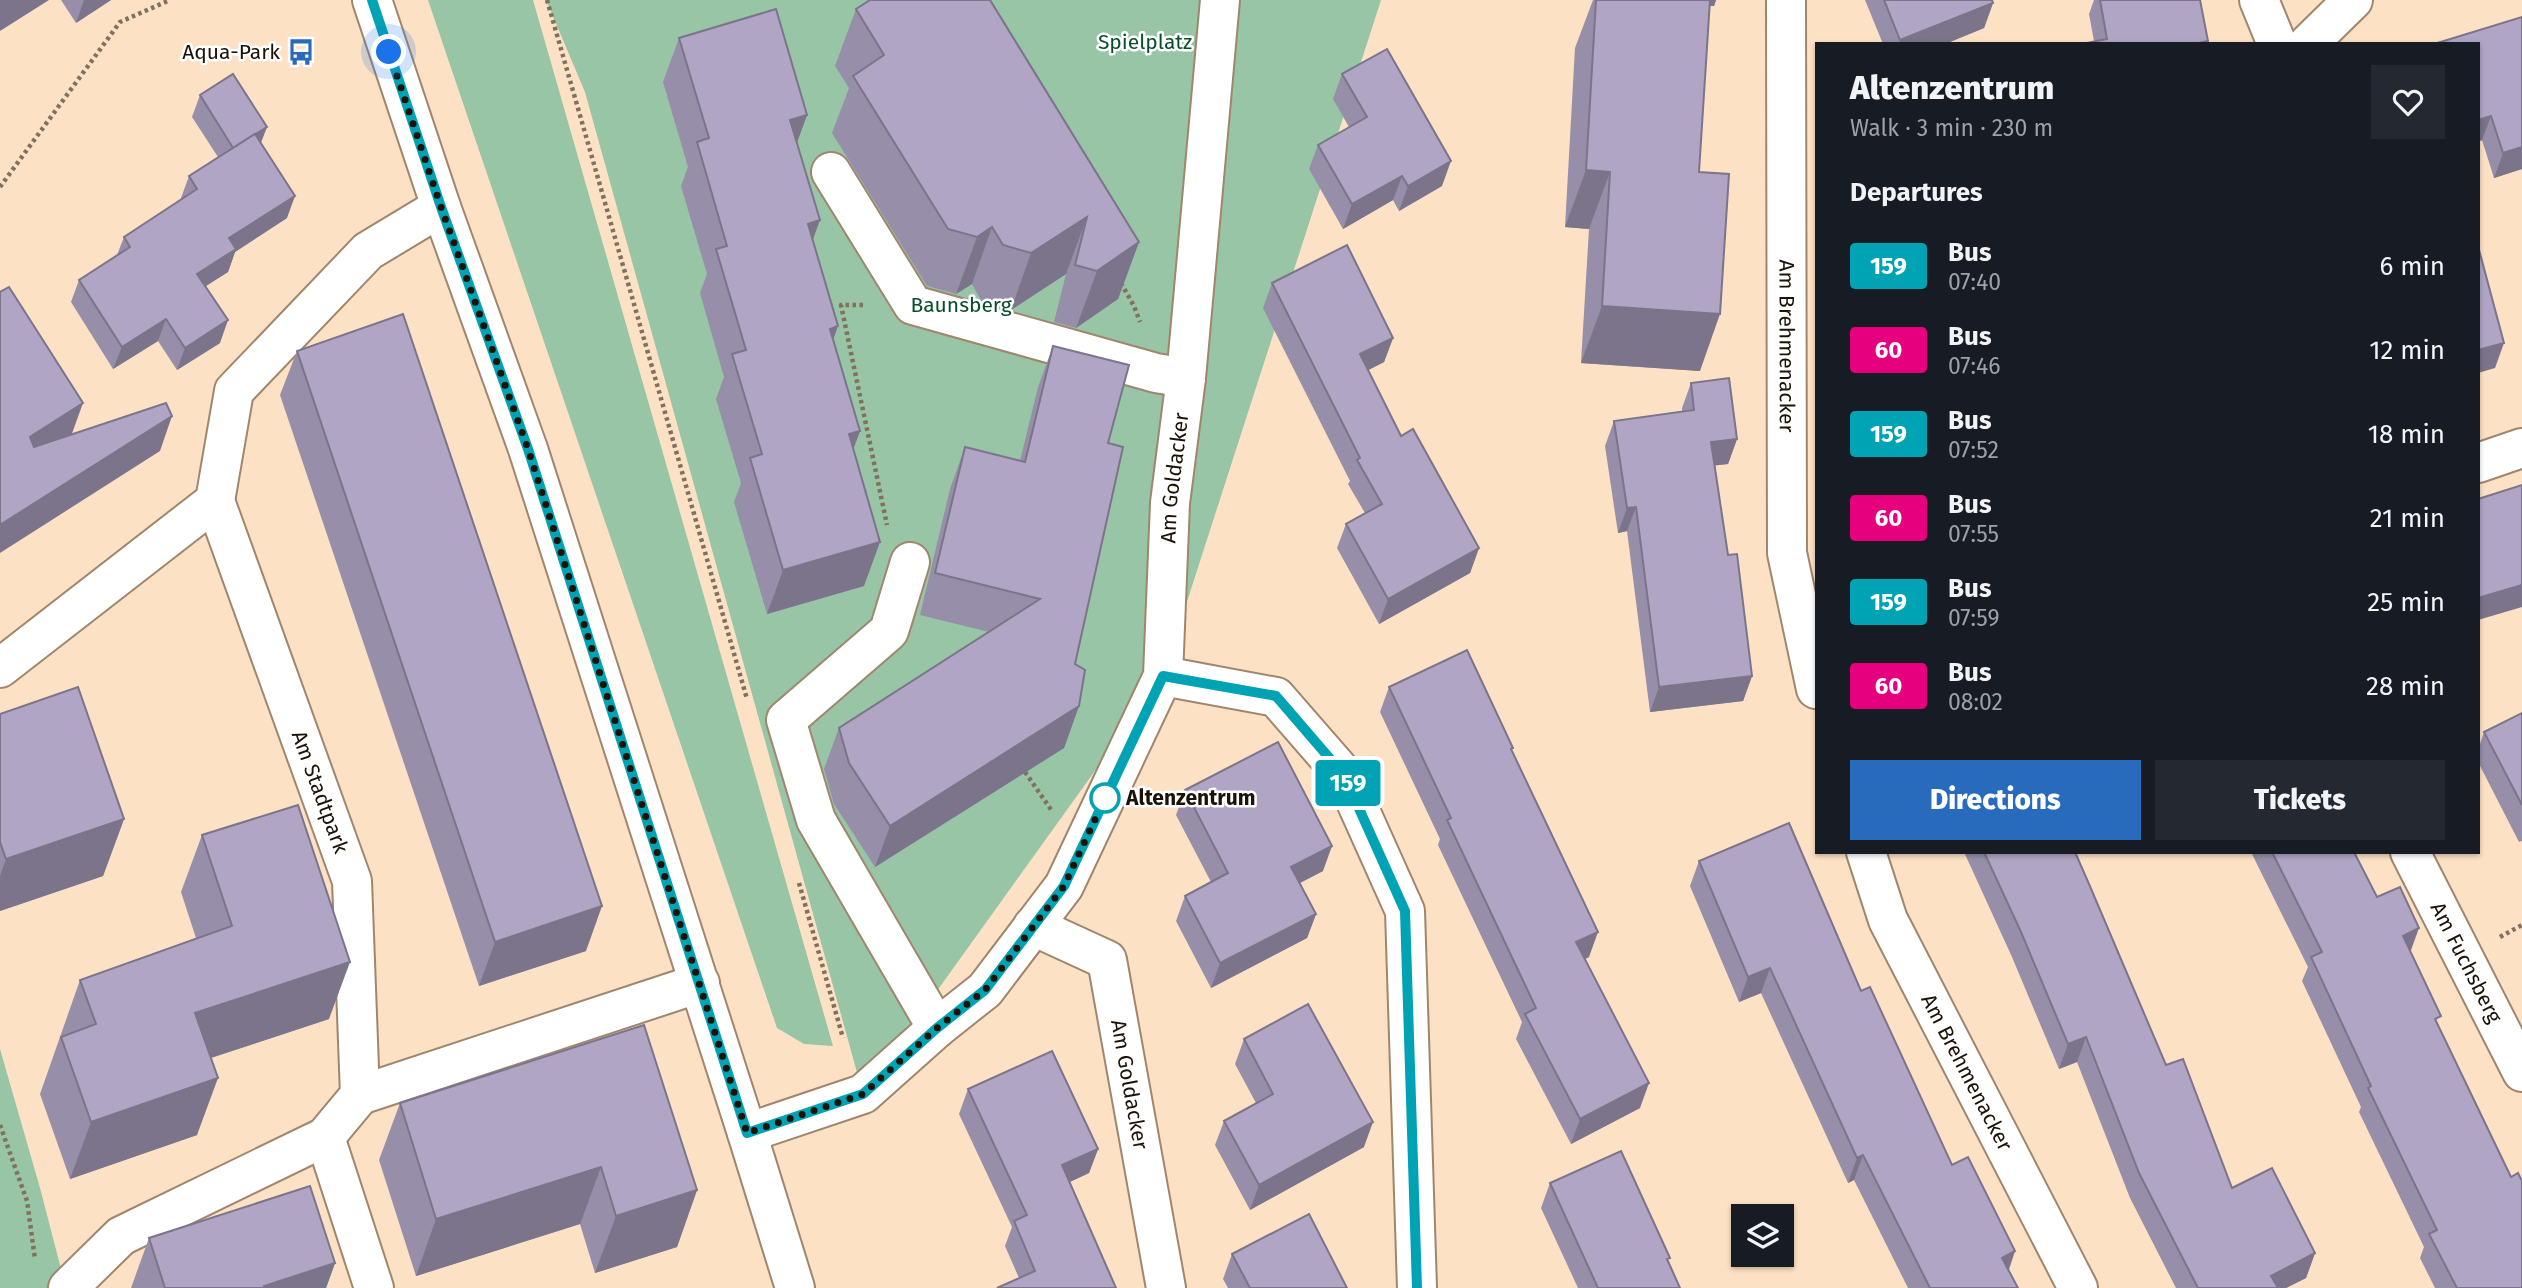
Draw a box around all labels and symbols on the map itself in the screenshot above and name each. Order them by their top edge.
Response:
park label: Spielplatz [1098,29,1192,55]
your location [371,34,406,69]
bus stop icon: Aqua-Park [286,37,316,67]
place label: Aqua-Park [182,39,280,65]
street label: Am Brehmenacker [1773,259,1800,433]
park label: Baunsberg [910,292,1012,318]
street label: Am Goldacker [1155,411,1194,544]
street label: Am Stadtpark [286,727,354,857]
line badge: 159 [1308,760,1388,806]
marker: Altenzentrum [1090,783,1120,813]
place label: Altenzentrum [1125,785,1256,811]
street label: Am Fuchsberg [2425,898,2508,1027]
street label: Am Brehmenacker [1915,990,2018,1155]
street label: Am Goldacker [1105,1018,1154,1152]

